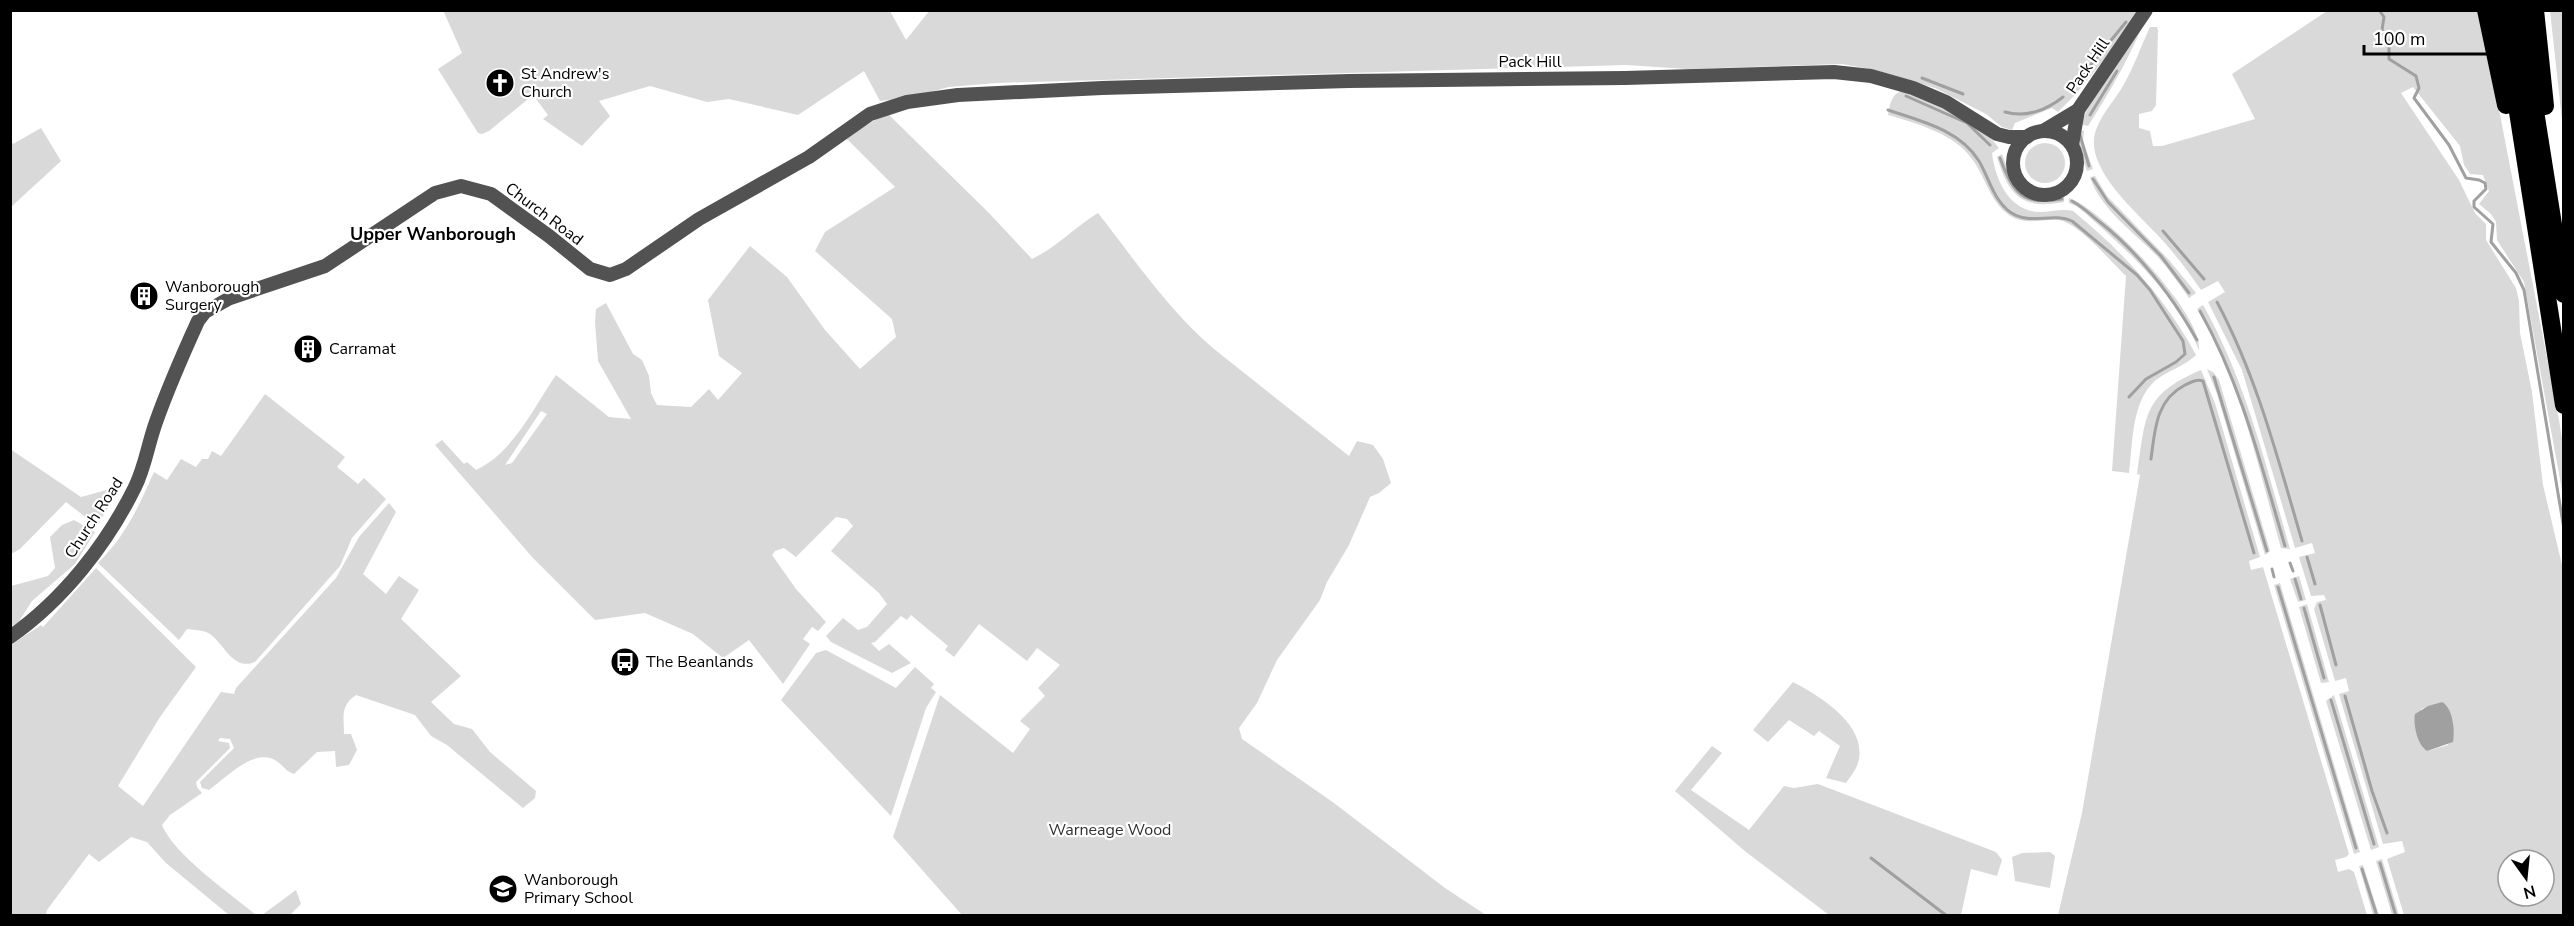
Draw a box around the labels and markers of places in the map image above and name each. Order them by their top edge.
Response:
place label: St Andrew's Church [521,63,609,103]
church icon: St Andrew's Church [484,67,516,99]
place label: Wanborough Surgery [165,276,259,316]
building icon: Wanborough Surgery [128,280,160,312]
building icon: Carramat [292,333,324,365]
place label: Carramat [329,338,396,360]
bus stop icon: The Beanlands [609,646,641,678]
place label: The Beanlands [646,651,754,673]
place label: Wanborough Primary School [524,869,633,909]
school or university icon: Wanborough Primary School [487,873,519,905]

